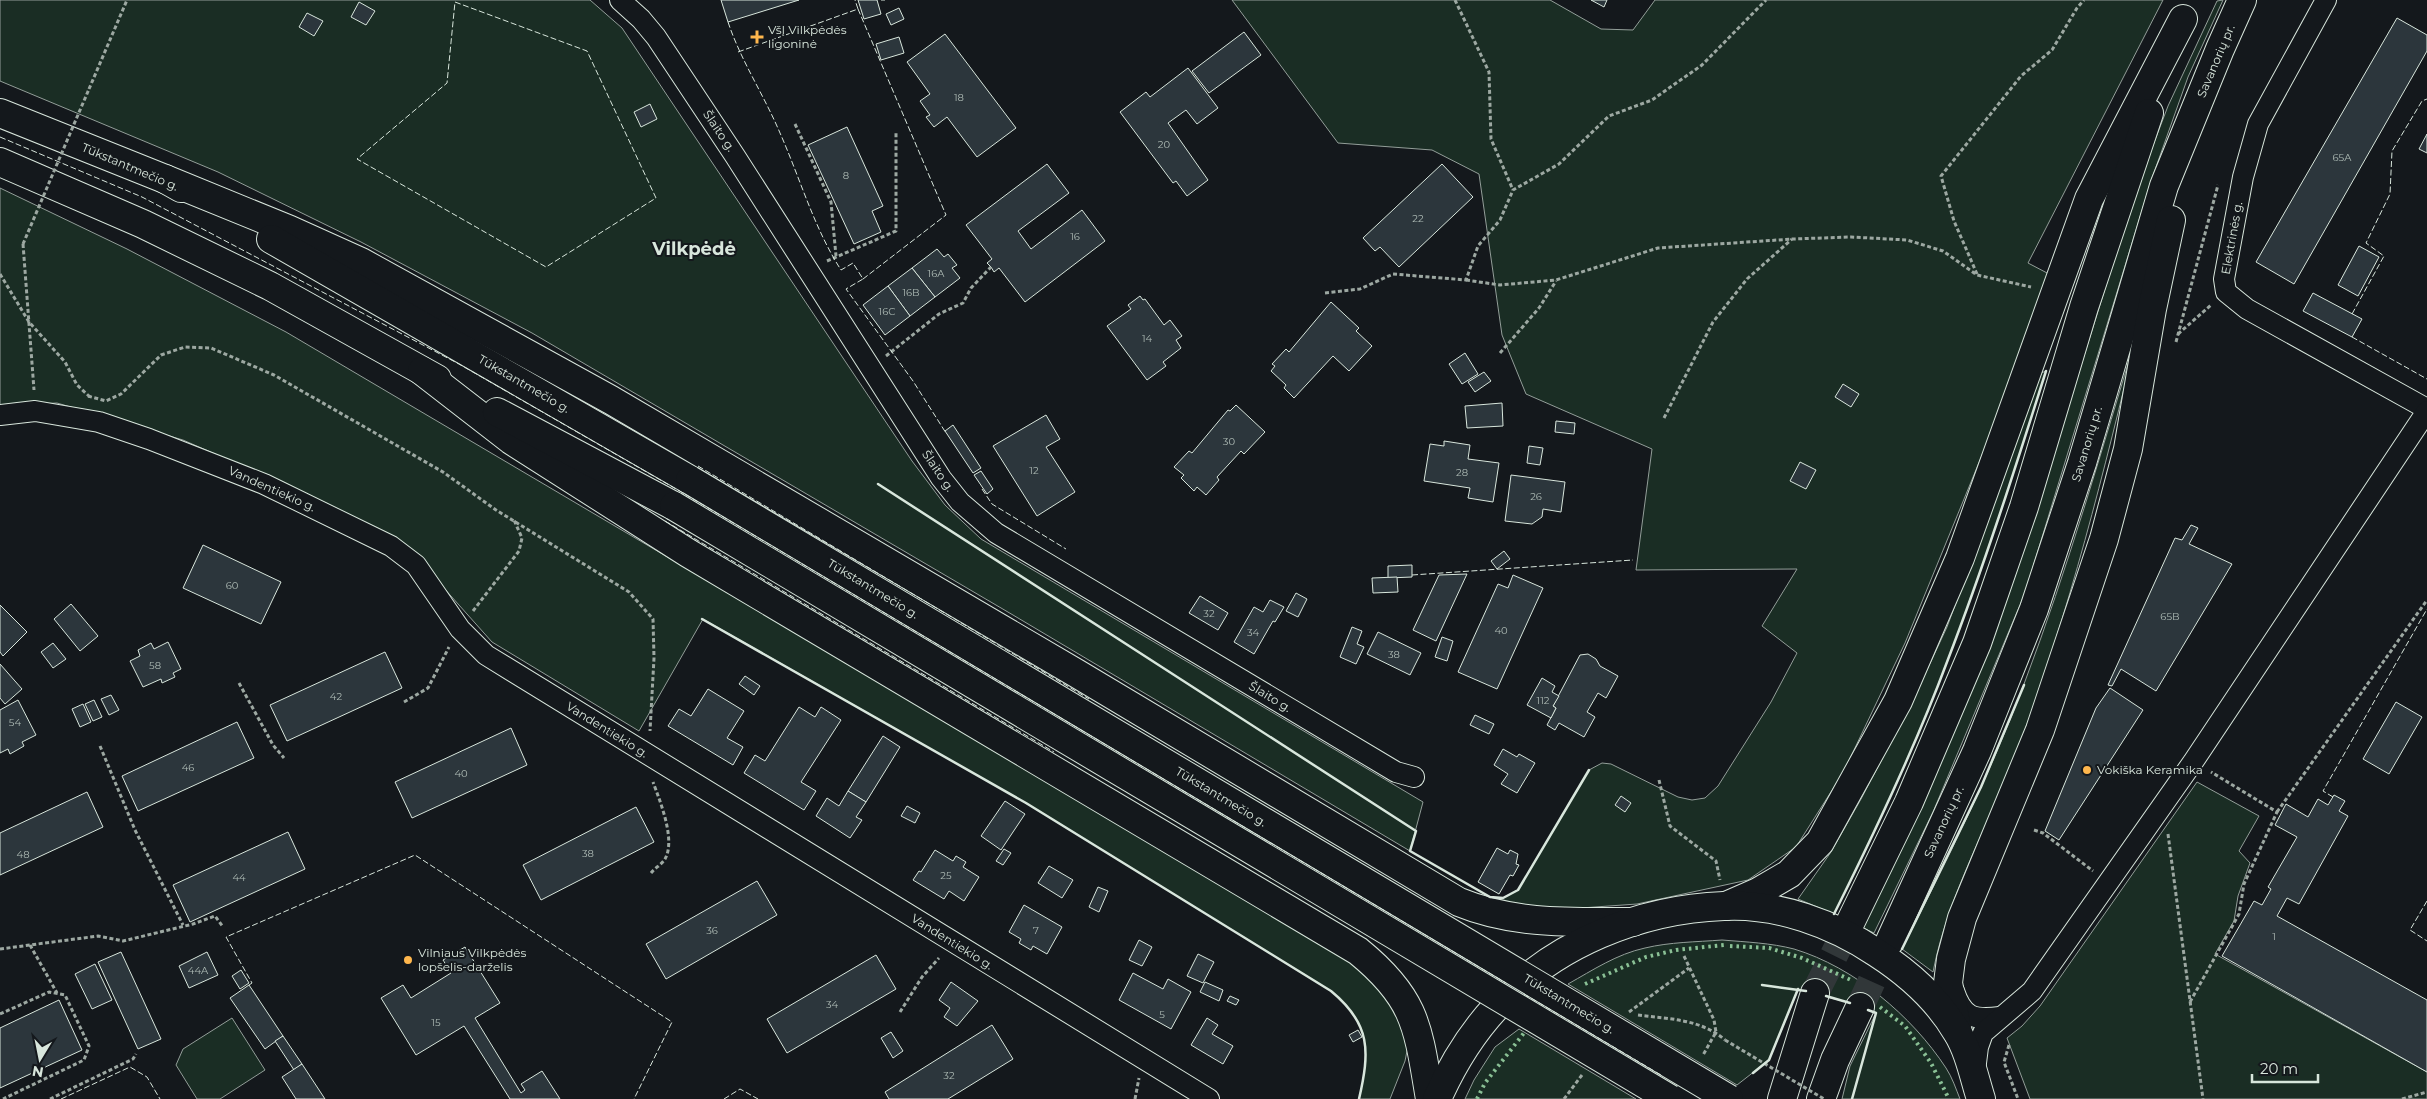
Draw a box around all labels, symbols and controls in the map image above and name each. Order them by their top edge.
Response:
place label: VšĮ Vilkpėdės ligoninė [768,22,847,51]
street label: Savanorių pr. [2193,22,2238,100]
marker: VšĮ Vilkpėdės ligoninė [750,30,764,44]
house number: 18 [954,91,964,104]
street label: Šlaito g. [700,107,739,154]
house number: 20 [1158,138,1171,151]
street label: Tūkstantmečio g. [80,139,181,194]
house number: 65A [2333,151,2352,164]
house number: 8 [843,169,849,182]
street label: Elektrinės g. [2218,200,2245,275]
house number: 22 [1412,212,1424,225]
house number: 16 [1070,230,1080,243]
district label: Vilkpėdė [651,238,736,260]
house number: 16A [928,267,945,280]
house number: 16B [902,286,920,299]
house number: 16C [879,305,895,318]
house number: 14 [1142,332,1152,345]
street label: Tūkstantmečio g. [476,351,573,416]
street label: Savanorių pr. [2068,404,2105,483]
house number: 30 [1223,435,1236,448]
street label: Šlaito g. [919,447,958,494]
street label: Vandentiekio g. [226,463,318,514]
house number: 12 [1029,464,1039,477]
house number: 28 [1456,466,1468,479]
house number: 26 [1530,490,1542,503]
street label: Tūkstantmečio g. [825,555,922,622]
house number: 60 [226,579,239,592]
house number: 32 [1203,607,1215,620]
house number: 65B [2160,610,2180,623]
house number: 40 [1494,624,1508,637]
house number: 34 [1247,626,1260,639]
house number: 38 [1388,648,1400,661]
house number: 58 [149,659,161,672]
street label: Šlaito g. [1246,678,1294,715]
house number: 42 [330,690,342,703]
house number: 112 [1537,694,1550,707]
street label: Vandentiekio g. [564,698,651,761]
house number: 54 [9,716,22,729]
house number: 46 [182,761,194,774]
place label: Vokiška Keramika [2097,762,2203,777]
street label: Tūkstantmečio g. [1173,763,1270,830]
marker: Vokiška Keramika [2081,764,2093,776]
house number: 40 [454,767,468,780]
street label: Savanorių pr. [1920,783,1967,860]
house number: 38 [582,847,594,860]
house number: 48 [16,848,30,861]
house number: 25 [940,869,952,882]
house number: 44 [232,871,246,884]
street label: Vandentiekio g. [909,910,996,973]
house number: 36 [706,924,718,937]
house number: 7 [1033,924,1039,937]
house number: 1 [2272,930,2276,943]
place label: Vilniaus Vilkpėdės lopšelis-darželis [418,945,527,974]
marker: Vilniaus Vilkpėdės lopšelis-darželis [402,954,414,966]
house number: 44A [188,964,209,977]
street label: Tūkstantmečio g. [1521,970,1618,1037]
house number: 34 [826,998,839,1011]
house number: 5 [1159,1008,1165,1021]
house number: 15 [431,1016,441,1029]
north arrow [15,1034,65,1084]
scale bar [2252,1052,2318,1084]
text: 20 m [2260,1059,2298,1078]
text: N [31,1062,45,1082]
house number: 32 [943,1069,955,1082]

